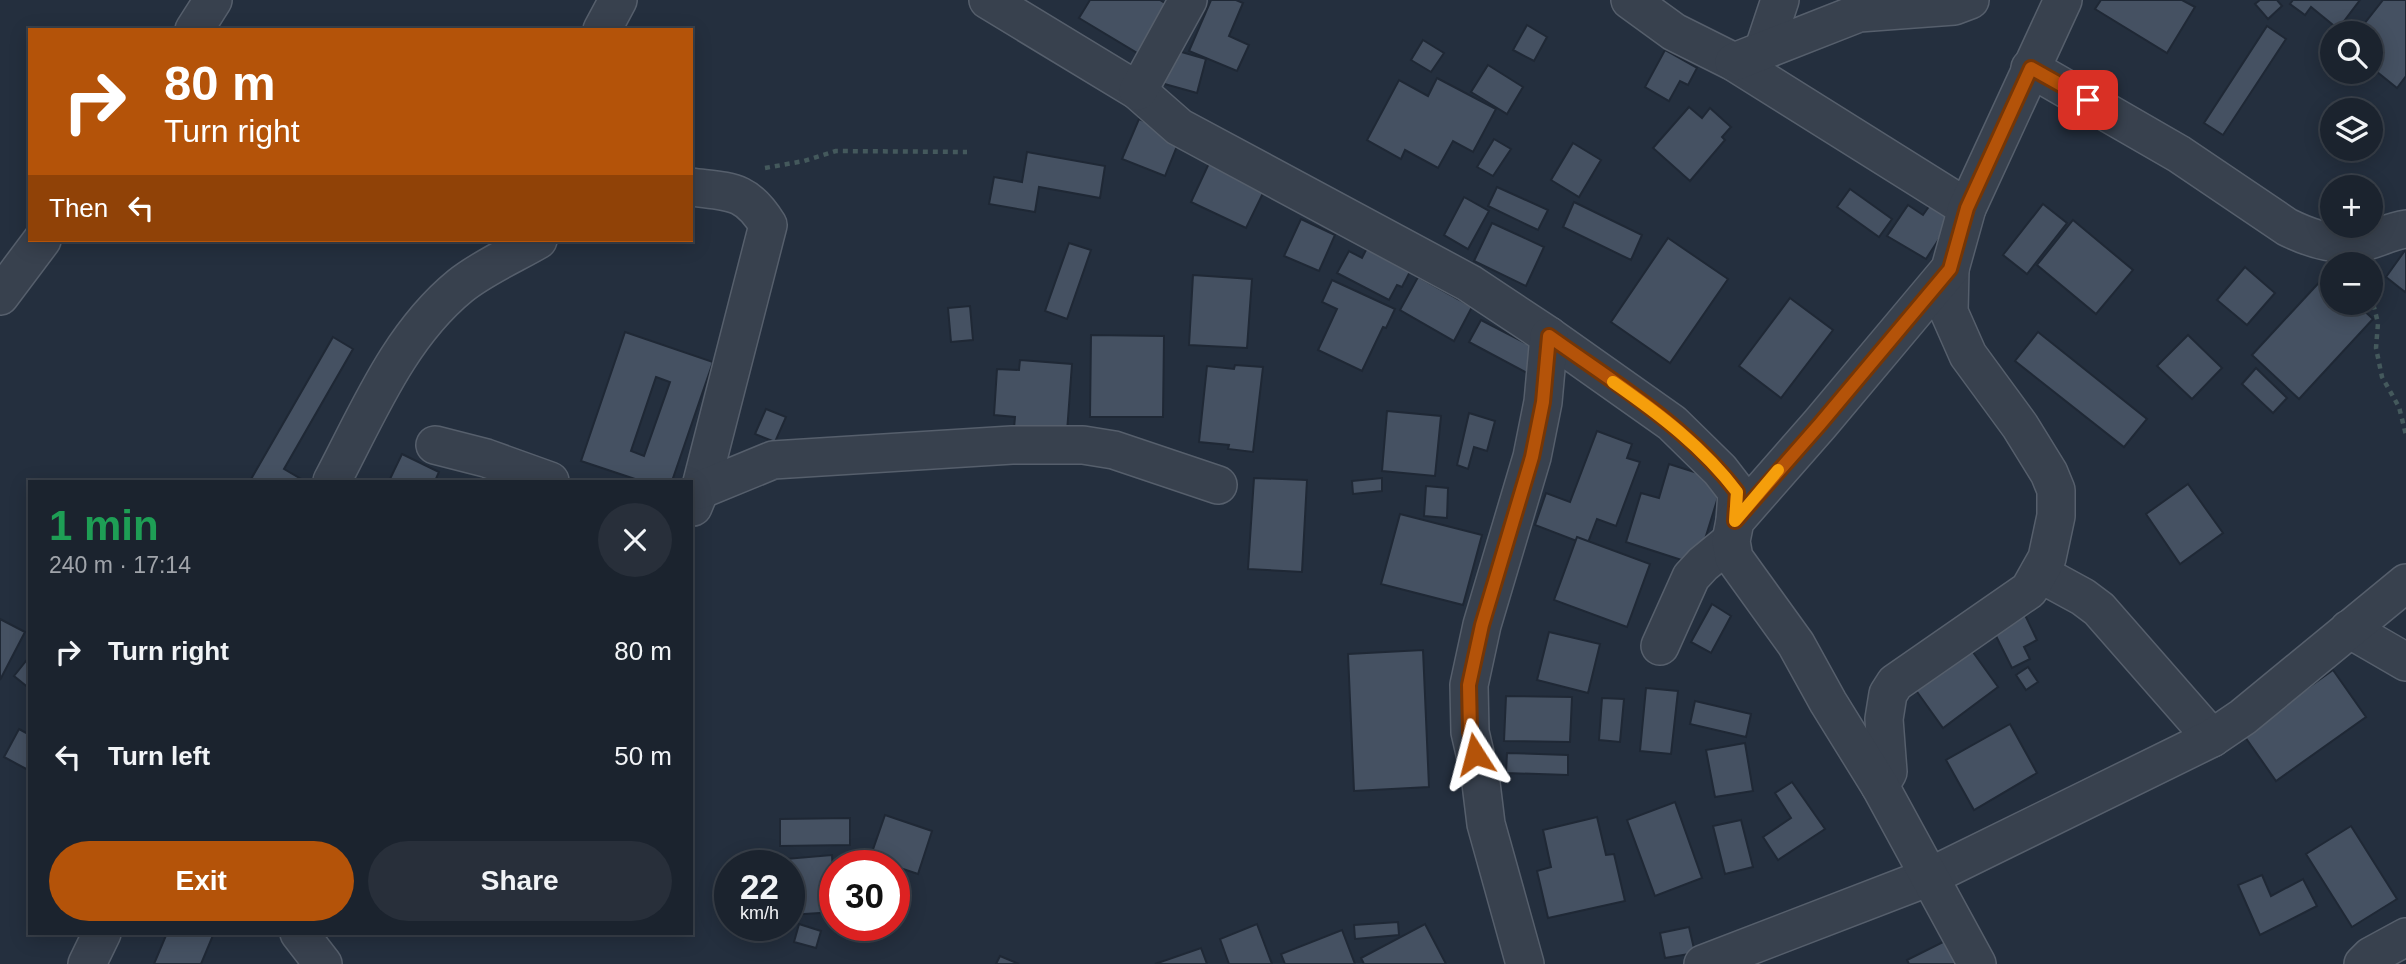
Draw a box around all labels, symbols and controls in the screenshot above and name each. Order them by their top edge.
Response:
map controls [2320,21,2383,315]
button: search [2320,21,2383,84]
icon: right [49,56,140,147]
text: 80 m [164,56,276,110]
pin [2058,70,2118,130]
icon: arrive [2069,81,2107,119]
button: layers [2320,98,2383,161]
text: Turn right [164,113,300,149]
button: + [2320,175,2383,238]
icon: left [122,189,160,227]
text: Then [49,193,108,223]
button: − [2320,252,2383,315]
text: 1 min [49,502,159,549]
button: close [598,503,672,577]
text: 240 m · 17:14 [49,552,191,578]
icon: right [49,633,87,671]
text: Turn right [108,636,229,666]
text: 80 m [614,636,672,666]
position arrow [1438,717,1512,791]
icon: left [49,738,87,776]
text: Turn left [108,741,210,771]
text: 50 m [614,741,672,771]
button: Exit [49,841,354,921]
button: Share [368,841,672,921]
speed limit sign: 30 [819,850,910,941]
text: 22 [740,867,779,906]
text: km/h [740,903,779,923]

